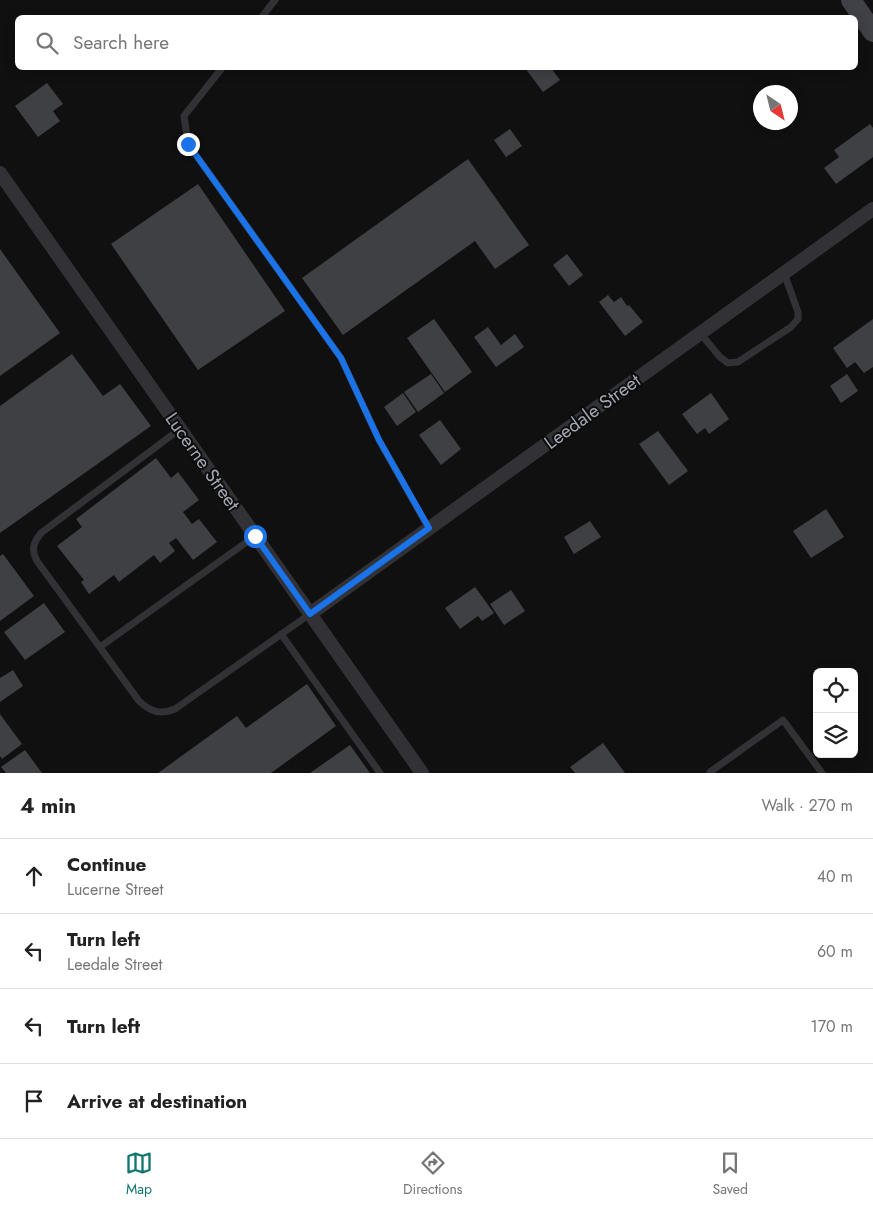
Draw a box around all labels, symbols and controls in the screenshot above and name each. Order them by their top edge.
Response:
search box [15,15,858,70]
icon: search [33,29,61,57]
text: Search here [73,29,169,56]
north arrow [753,85,798,130]
route end [177,133,200,156]
street label: Leedale Street [539,367,646,456]
street label: Lucerne Street [159,407,247,516]
route start [244,525,267,548]
map controls [813,668,858,758]
button: locate [813,668,858,713]
button: layers [813,713,858,758]
text: 4 min [20,791,76,821]
text: Walk · 270 m [762,794,853,817]
text: Continue [67,851,146,878]
icon: ahead [20,862,48,890]
text: 40 m [817,865,853,888]
text: Lucerne Street [67,878,163,901]
text: Turn left [67,926,140,953]
icon: left [20,937,48,965]
text: 60 m [817,940,853,963]
text: Leedale Street [67,953,162,976]
icon: left [20,1012,48,1040]
text: Turn left [67,1013,140,1040]
text: 170 m [811,1015,853,1038]
icon: arrive [20,1087,48,1115]
text: Arrive at destination [67,1088,247,1115]
tab: Map [125,1149,153,1199]
tab: Directions [403,1149,462,1199]
tab: Saved [712,1149,748,1199]

